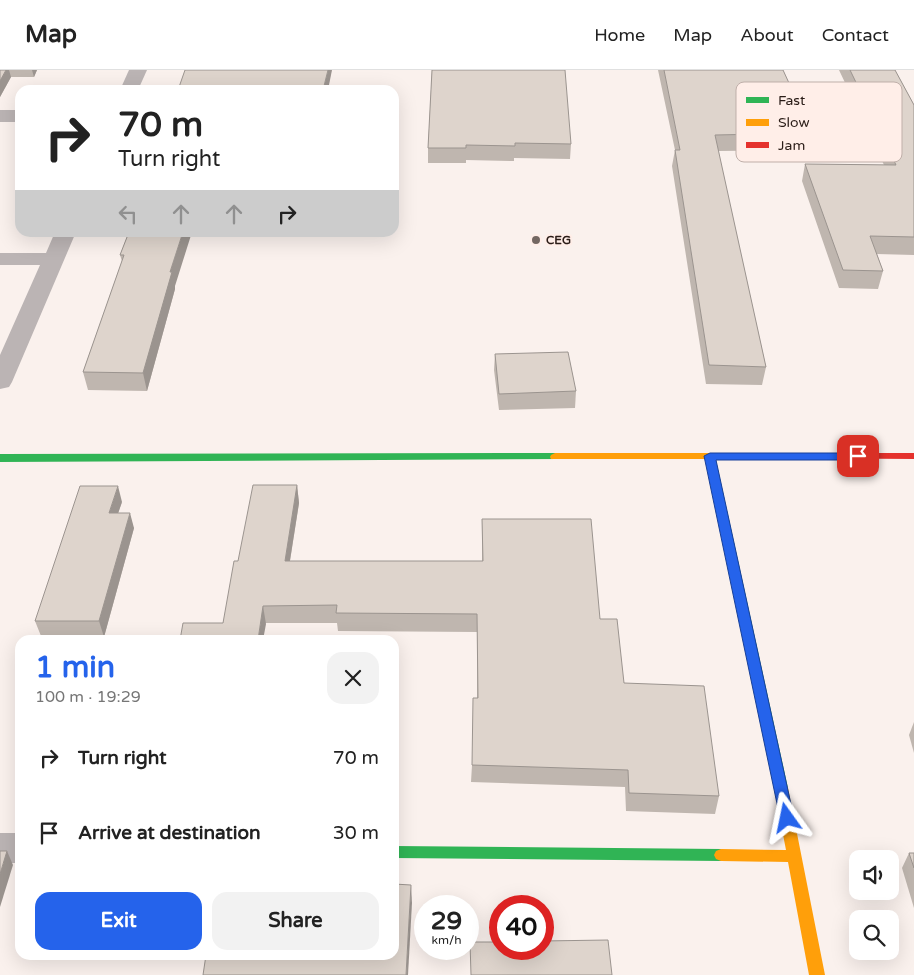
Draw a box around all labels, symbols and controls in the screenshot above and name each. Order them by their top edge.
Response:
text: Map [25,20,77,49]
text: Home [594,24,645,46]
text: Map [673,24,712,46]
text: About [740,24,794,46]
text: Contact [822,24,889,46]
legend [736,82,902,162]
text: Fast [778,92,806,109]
text: 70 m [118,104,203,146]
icon: right [35,105,100,170]
text: Slow [778,114,810,131]
text: Jam [778,137,805,154]
text: Turn right [118,146,220,172]
icon: left [114,200,142,228]
icon: ahead [167,200,195,228]
icon: ahead [220,200,248,228]
icon: right [273,200,301,228]
place label: CEG [546,233,571,247]
marker: CEG [530,234,542,246]
pin [837,435,879,477]
icon: arrive [844,442,872,470]
text: 1 min [35,649,115,686]
button: close [327,652,379,704]
text: 100 m · 19:29 [35,687,141,707]
icon: right [35,744,63,772]
text: Turn right [78,747,166,769]
text: 70 m [333,747,379,769]
position arrow [760,791,812,843]
icon: arrive [35,819,63,847]
text: Arrive at destination [78,822,261,844]
text: 30 m [333,822,379,844]
map controls [849,850,899,960]
button: sound [849,850,899,900]
button: Exit [35,892,202,950]
button: Share [212,892,379,950]
speed limit sign: 40 [489,895,554,960]
text: 29 [431,906,462,936]
button: search [849,910,899,960]
text: km/h [431,933,462,947]

